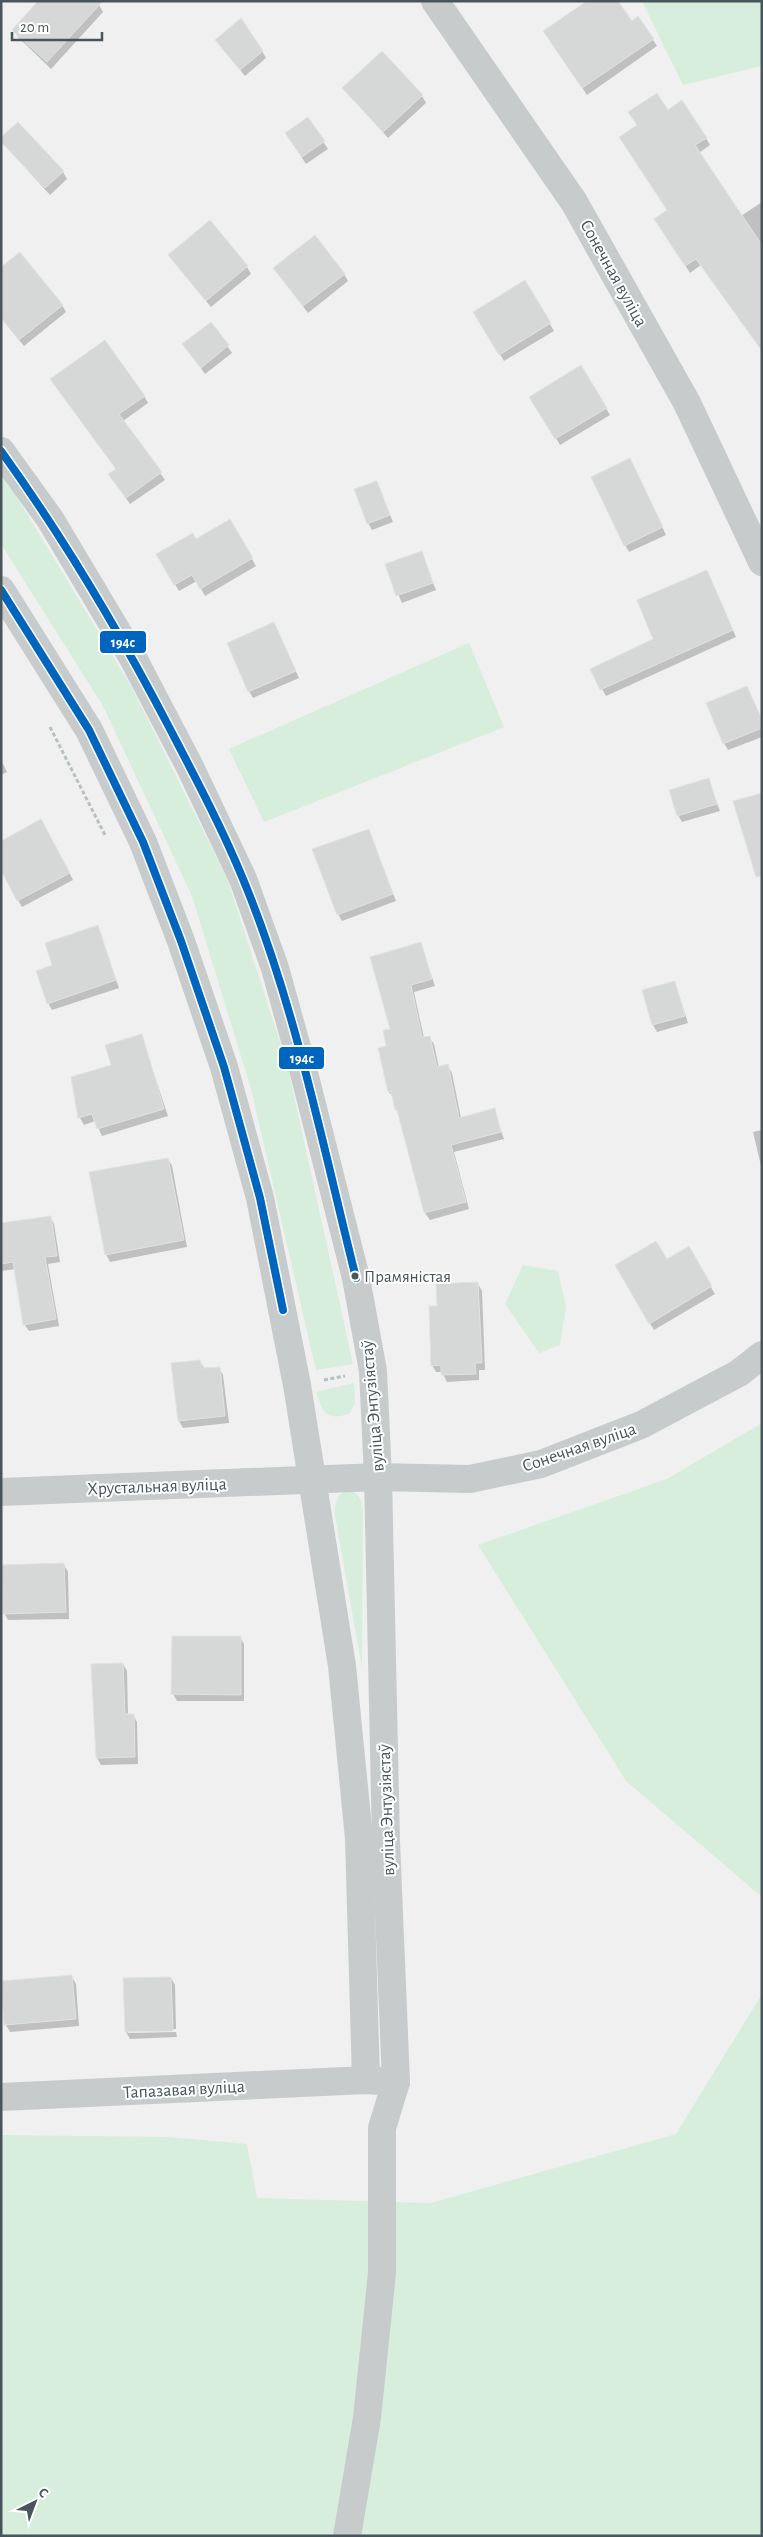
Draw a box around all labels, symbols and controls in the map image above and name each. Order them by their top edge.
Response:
scale bar [12,10,102,42]
text: 20 m [20,20,49,35]
street label: Сонечная вуліца [576,217,650,330]
line badge: 194с [99,630,147,654]
text: 194с [111,636,136,650]
line badge: 194с [278,1046,325,1070]
text: 194с [290,1052,315,1066]
place label: Прамяністая [364,1268,451,1285]
marker: Прамяністая [350,1271,360,1281]
street label: вуліца Энтузіястаў [358,1339,388,1472]
street label: Сонечная вуліца [520,1420,639,1476]
street label: Хрустальная вуліца [87,1476,227,1498]
street label: вуліца Энтузіястаў [376,1743,398,1876]
street label: Тапазавая вуліца [123,2078,245,2102]
north arrow [10,2477,60,2527]
text: С [35,2485,51,2501]

